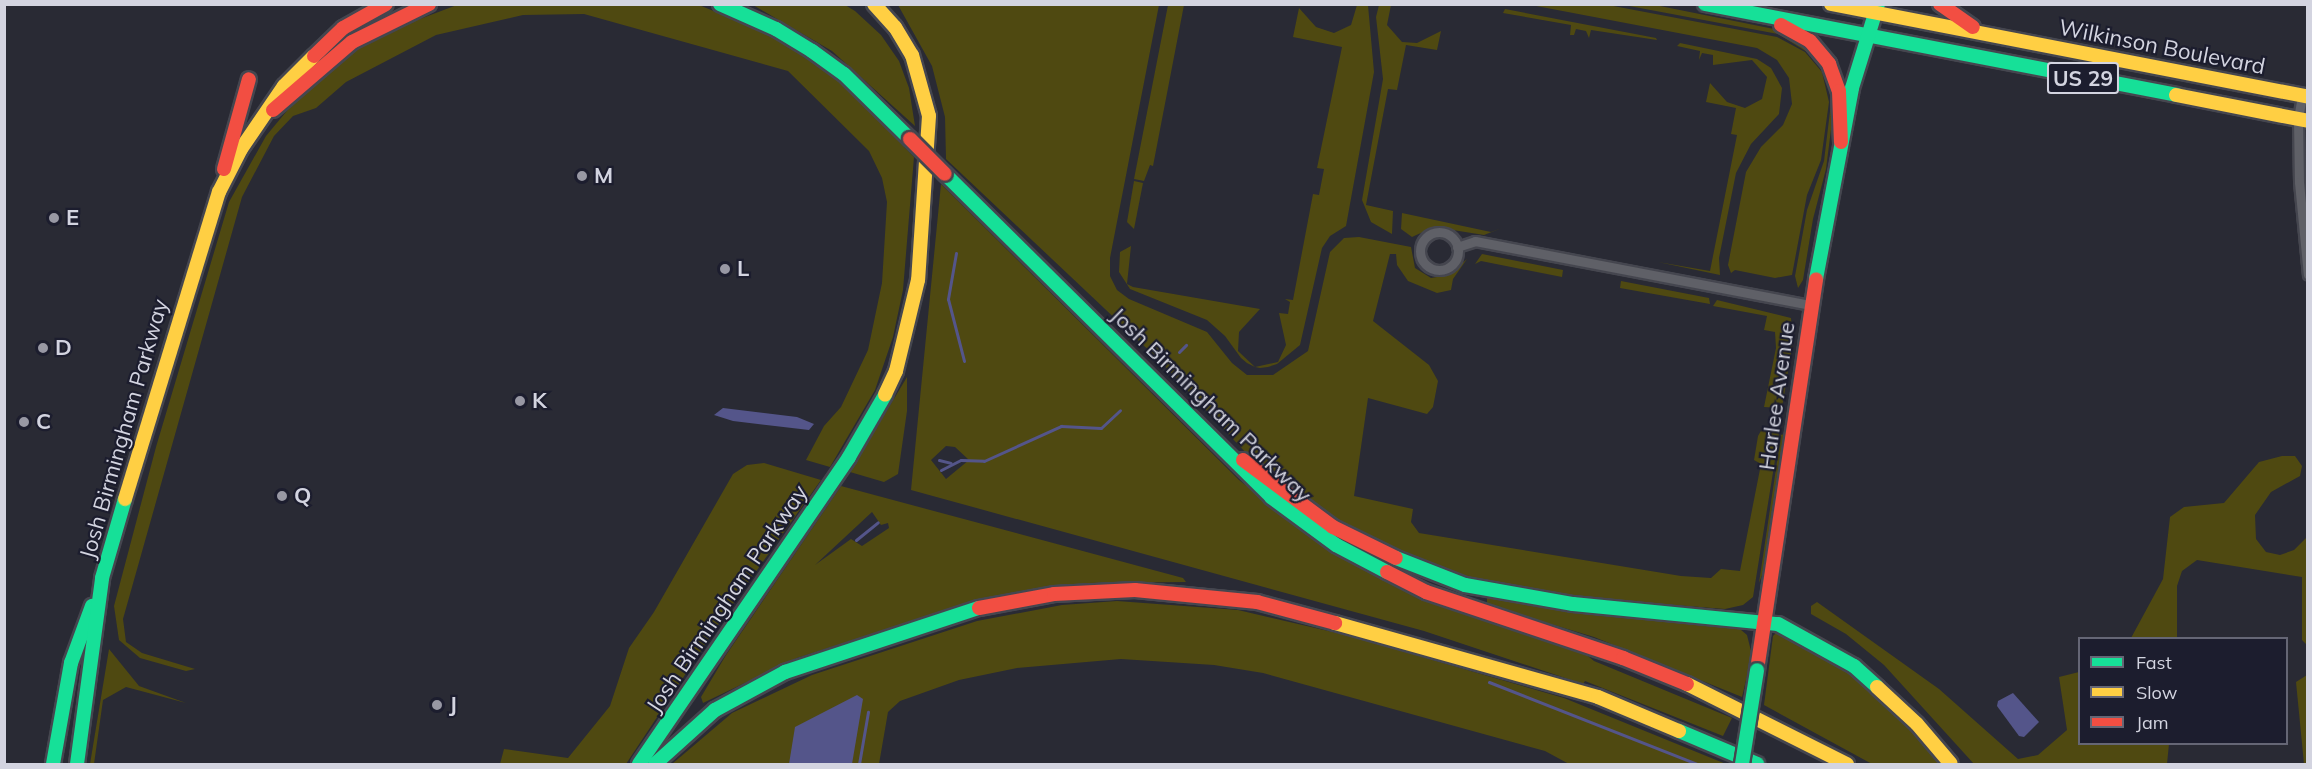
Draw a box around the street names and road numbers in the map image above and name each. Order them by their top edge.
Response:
street label: Wilkinson Boulevard [2057,14,2267,80]
road number: US 29 [2046,60,2120,96]
street label: Josh Birmingham Parkway [74,296,174,562]
street label: Josh Birmingham Parkway [1105,302,1317,508]
street label: Harlee Avenue [1754,320,1800,472]
street label: Josh Birmingham Parkway [641,480,813,718]

